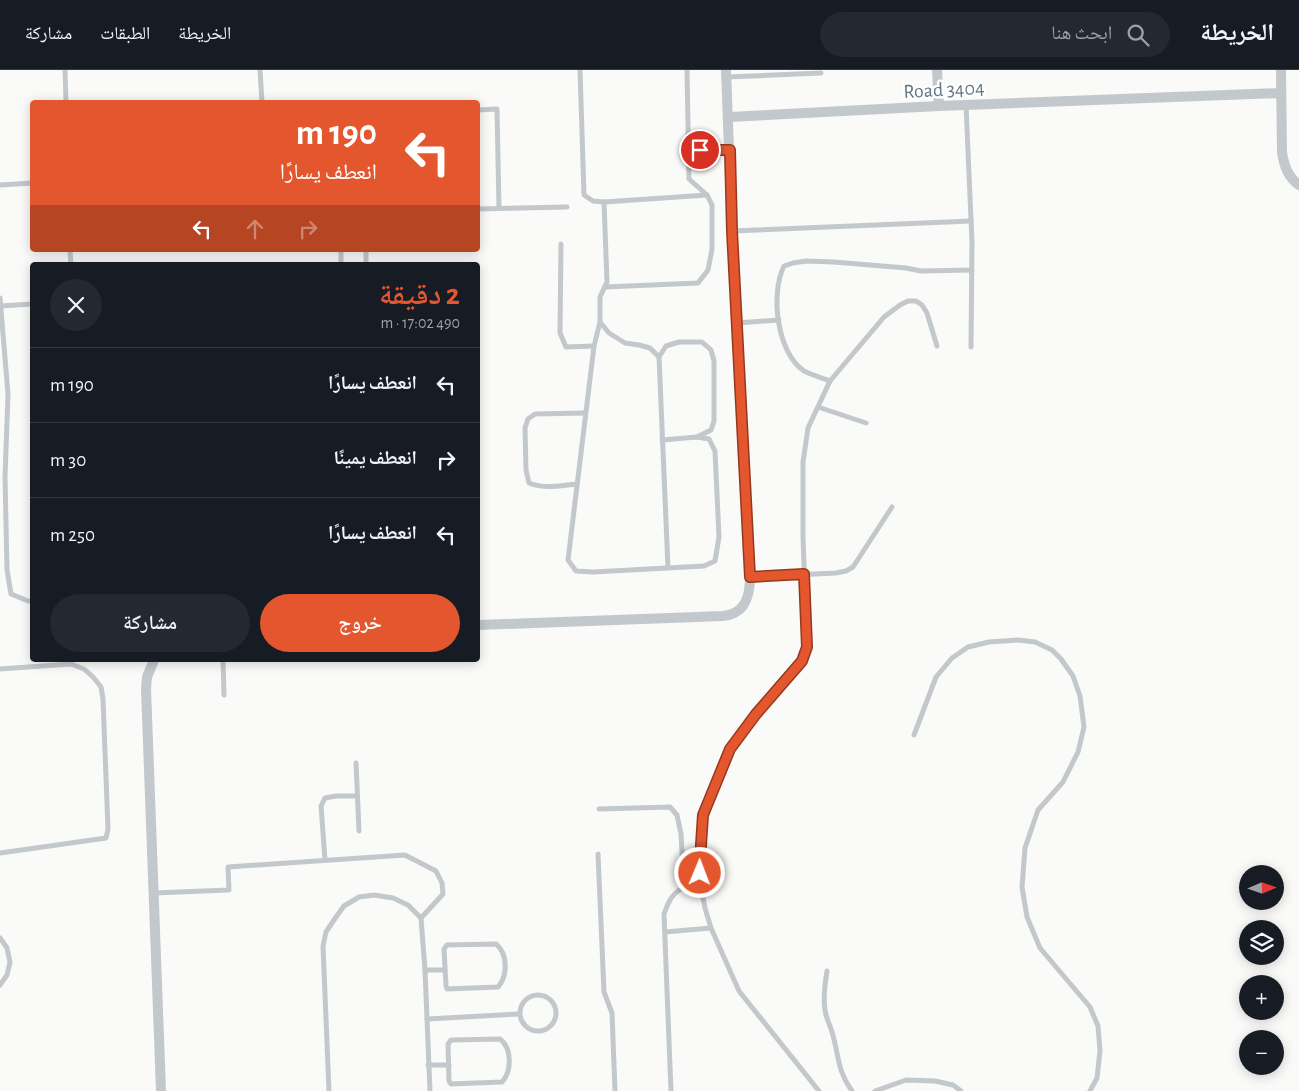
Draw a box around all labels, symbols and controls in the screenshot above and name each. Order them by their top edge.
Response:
search box [820,12,1170,57]
icon: search [1124,21,1152,49]
text: الخريطة [1200,21,1274,45]
text: ابحث هنا [1051,24,1112,43]
text: مشاركة [25,25,72,43]
text: الطبقات [100,25,150,43]
text: الخريطة [178,25,231,43]
street label: Road 3404 [903,78,985,102]
text: 190 m [296,116,377,151]
icon: left [395,120,460,185]
pin [679,129,721,171]
icon: arrive [686,136,714,164]
text: انعطف يسارًا [280,161,377,183]
icon: left [188,215,216,243]
icon: ahead [241,215,269,243]
icon: right [294,215,322,243]
button: close [50,279,102,331]
text: 2 دقيقة [379,280,460,310]
text: 490 m · 17:02 [380,315,460,331]
icon: left [432,371,460,399]
text: انعطف يسارًا [328,374,417,393]
text: 190 m [50,376,94,395]
icon: right [432,446,460,474]
text: انعطف يمينًا [334,449,417,468]
text: 30 m [50,451,86,470]
icon: left [432,521,460,549]
text: انعطف يسارًا [328,524,417,543]
text: 250 m [50,526,95,545]
button: مشاركة [50,594,250,652]
button: خروج [260,594,460,652]
position arrow [673,846,725,898]
north arrow [1239,865,1284,910]
map controls [1239,865,1284,1075]
button: layers [1239,920,1284,965]
button: + [1239,975,1284,1020]
button: − [1239,1030,1284,1075]

